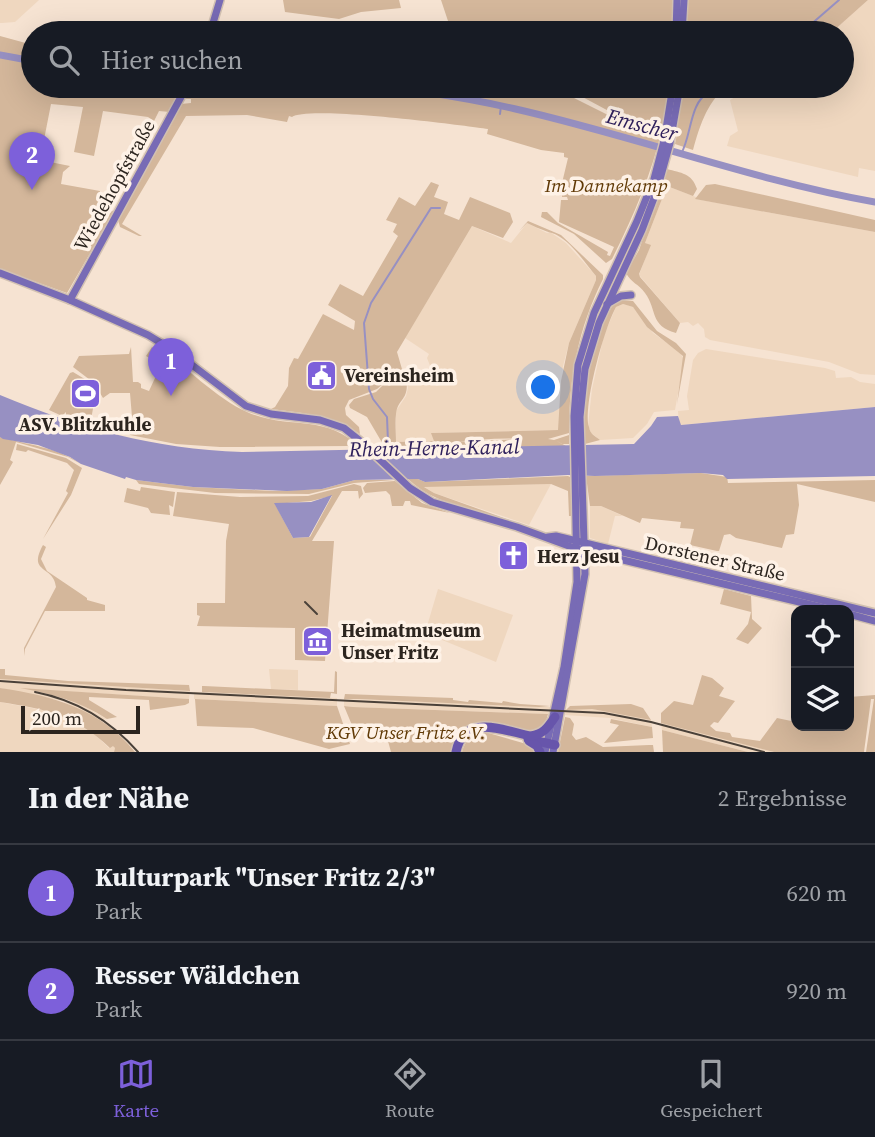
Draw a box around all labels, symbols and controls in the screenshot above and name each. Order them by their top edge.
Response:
search box [21,21,854,98]
icon: search [45,41,83,79]
text: Hier suchen [101,42,243,78]
water label: Emscher [602,101,682,148]
street label: Wiedehopfstraße [67,115,161,255]
pin: 2 [9,132,55,190]
park label: Im Dannekamp [544,172,668,198]
pin: 1 [148,338,194,396]
public building icon: Vereinsheim [304,358,338,392]
place label: Vereinsheim [344,362,454,388]
your location [526,370,560,404]
sports icon: ASV. Blitzkuhle [68,376,102,410]
place label: ASV. Blitzkuhle [19,411,152,437]
water label: Rhein-Herne-Kanal [347,432,520,464]
street label: Dorstener Straße [642,529,788,587]
church icon: Herz Jesu [497,539,531,573]
place label: Herz Jesu [537,543,620,569]
map controls [791,605,854,731]
button: locate [791,605,854,668]
place label: Heimatmuseum Unser Fritz [341,617,481,665]
museum icon: Heimatmuseum Unser Fritz [301,624,335,658]
button: layers [791,668,854,731]
scale bar [21,703,140,735]
text: 200 m [32,705,82,731]
park label: KGV Unser Fritz e.V. [325,719,486,745]
text: In der Nähe [28,777,189,818]
text: 2 Ergebnisse [718,782,847,814]
text: Kulturpark "Unser Fritz 2/3" [95,859,435,895]
text: 1 [45,877,57,909]
text: 620 m [786,877,847,909]
text: Park [95,895,142,927]
text: Resser Wäldchen [95,957,300,993]
text: 2 [45,975,57,1007]
text: 920 m [786,975,847,1007]
text: Park [95,993,142,1025]
tab: Karte [113,1055,159,1123]
tab: Route [385,1055,434,1123]
tab: Gespeichert [660,1055,762,1123]

